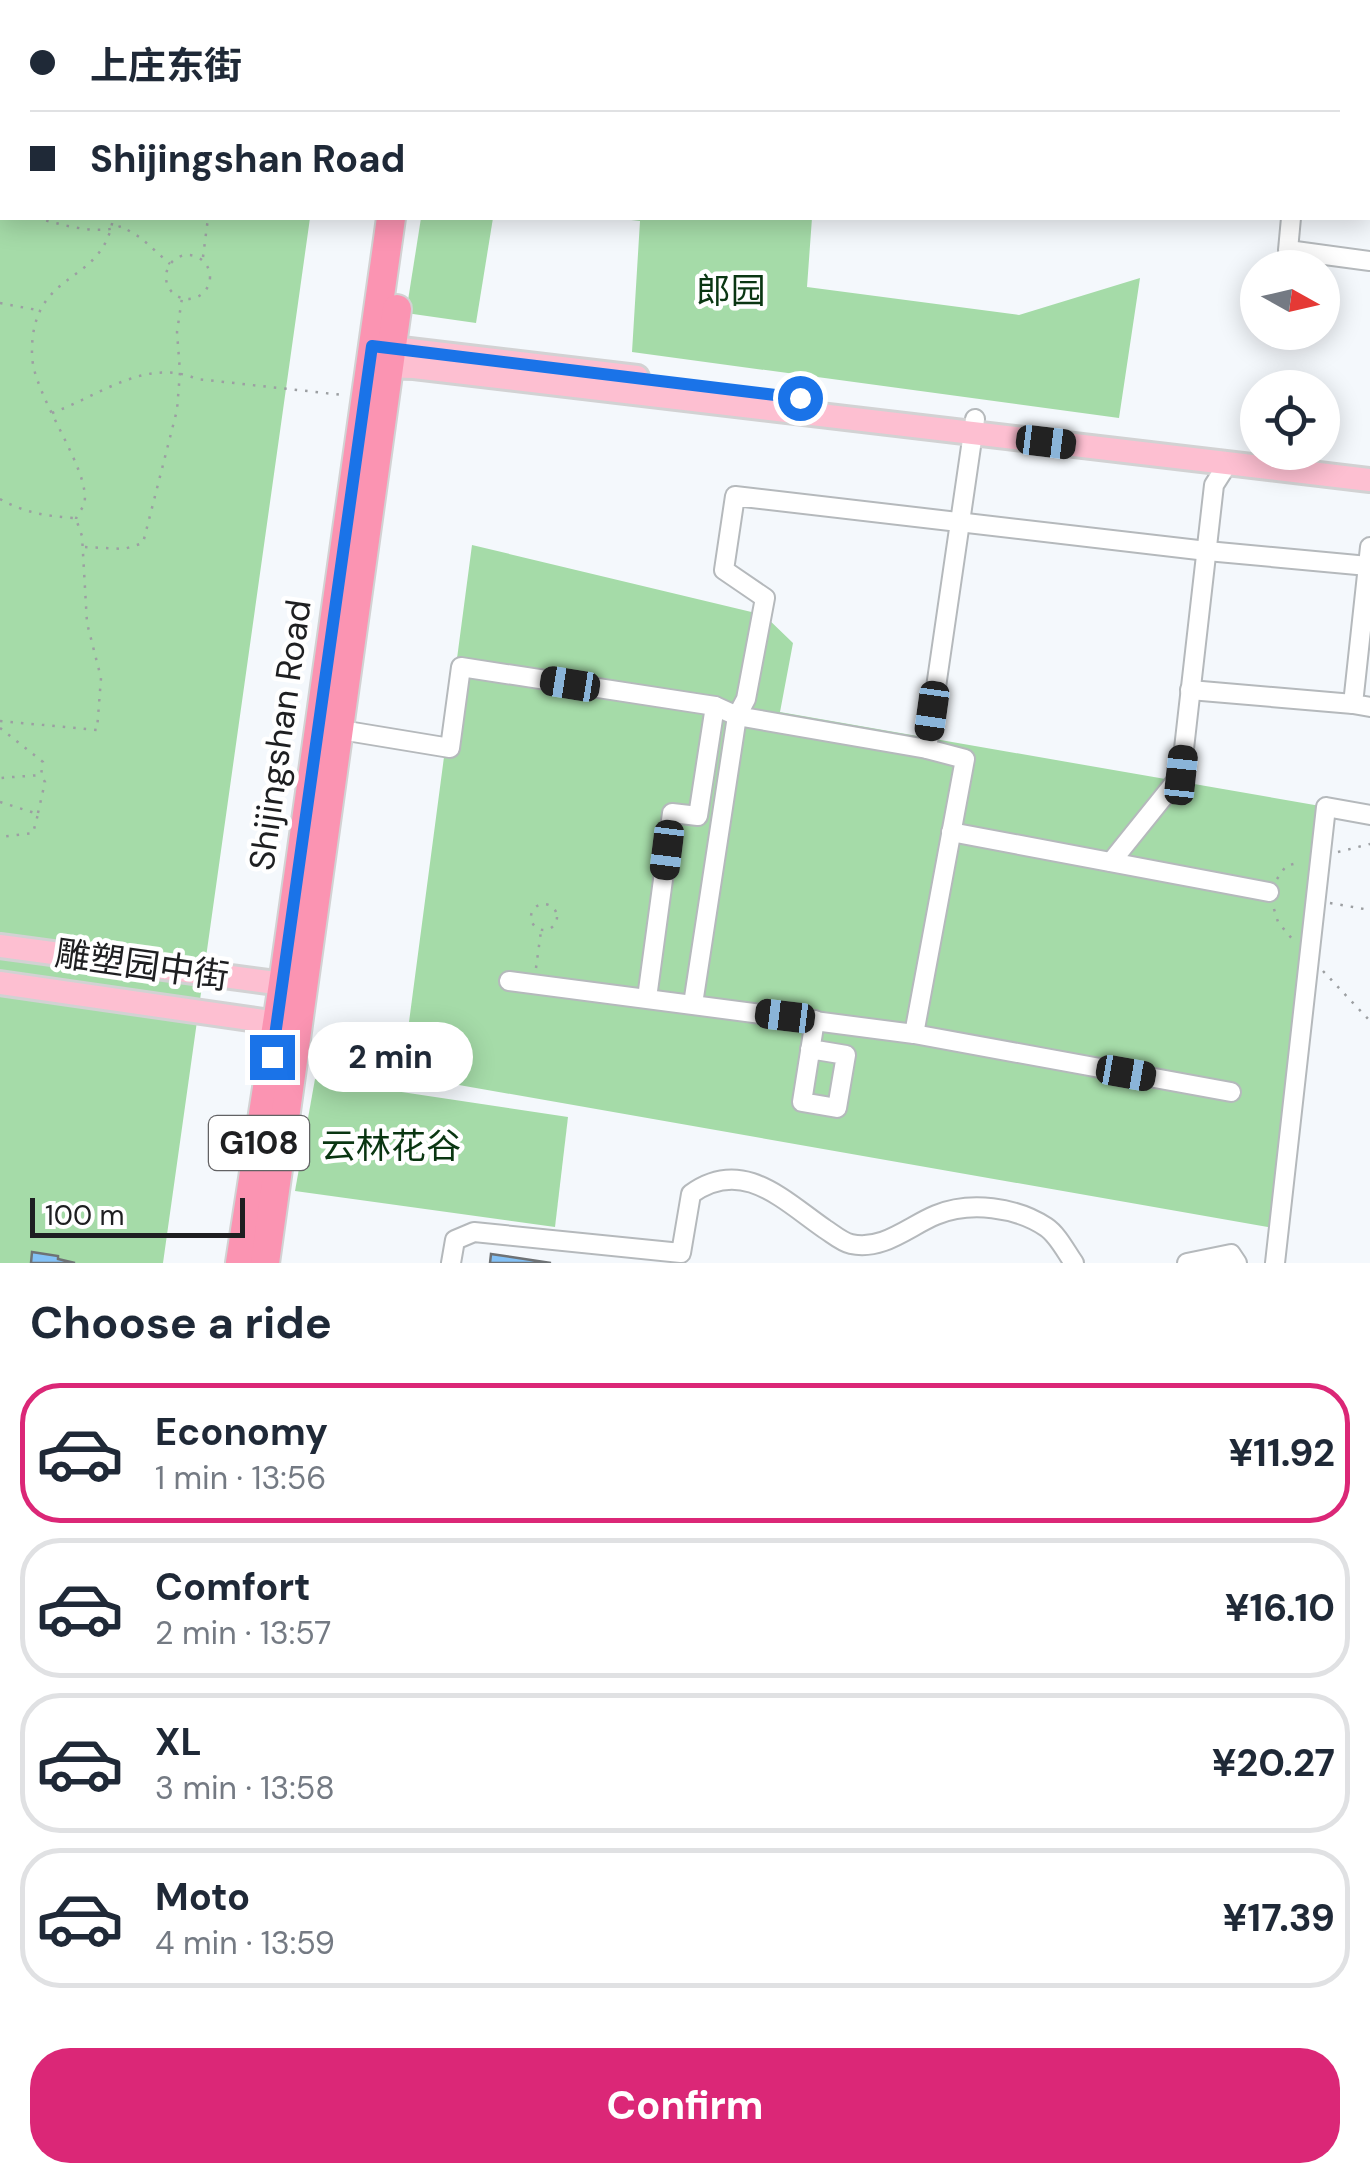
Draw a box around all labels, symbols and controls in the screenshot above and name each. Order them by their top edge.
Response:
text: 上庄东街 [90,41,242,91]
text: Shijingshan Road [90,134,405,184]
north arrow [1240,250,1340,350]
map controls [1240,250,1340,470]
park label: 郎园 [696,268,766,314]
button: locate [1240,370,1340,470]
route start [778,376,823,421]
car [1014,423,1078,461]
street label: Shijingshan Road [238,597,322,873]
car [538,664,602,704]
car [913,679,951,743]
car [1163,744,1199,806]
car [648,818,686,882]
street label: 雕塑园中街 [52,930,232,1000]
car [753,997,817,1035]
callout: 2 min [307,1022,472,1092]
route end [250,1035,295,1080]
text: 2 min [348,1036,433,1078]
car [1094,1053,1158,1093]
road number: G108 [209,1116,309,1170]
park label: 云林花谷 [321,1123,461,1169]
scale bar [30,1193,245,1238]
text: 100 m [45,1197,124,1234]
text: Choose a ride [30,1293,332,1352]
text: Economy [155,1407,328,1457]
icon: car [35,1408,125,1498]
text: ¥11.92 [1228,1428,1335,1478]
text: 1 min · 13:56 [155,1457,326,1499]
text: Comfort [155,1562,311,1612]
icon: car [35,1563,125,1653]
text: ¥16.10 [1225,1583,1335,1633]
text: 2 min · 13:57 [155,1612,331,1654]
text: XL [155,1717,202,1767]
icon: car [35,1718,125,1808]
text: ¥20.27 [1212,1738,1335,1788]
text: 3 min · 13:58 [155,1767,335,1809]
text: Moto [155,1872,250,1922]
icon: car [35,1873,125,1963]
text: ¥17.39 [1223,1893,1335,1943]
text: 4 min · 13:59 [155,1922,335,1964]
button: Confirm [30,2048,1340,2163]

